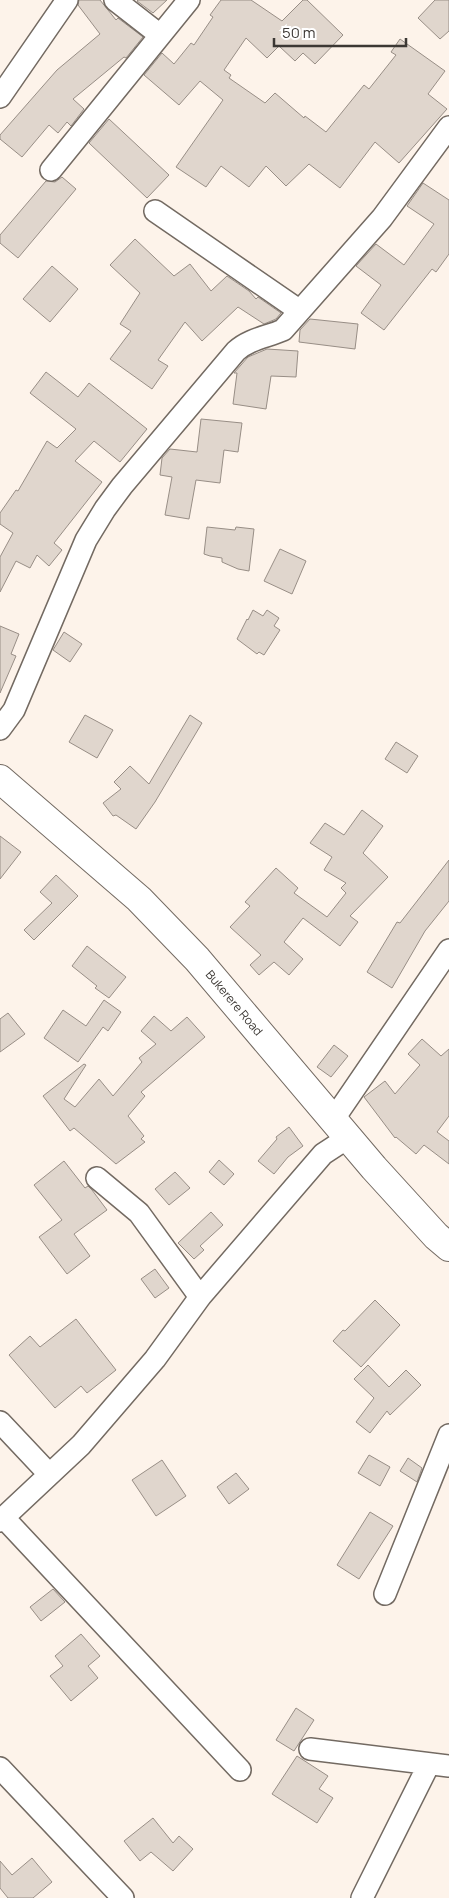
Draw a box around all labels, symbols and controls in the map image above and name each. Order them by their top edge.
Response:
scale bar [274,15,406,47]
text: 50 m [282,22,316,43]
street label: Bukerere Road [202,966,267,1039]

